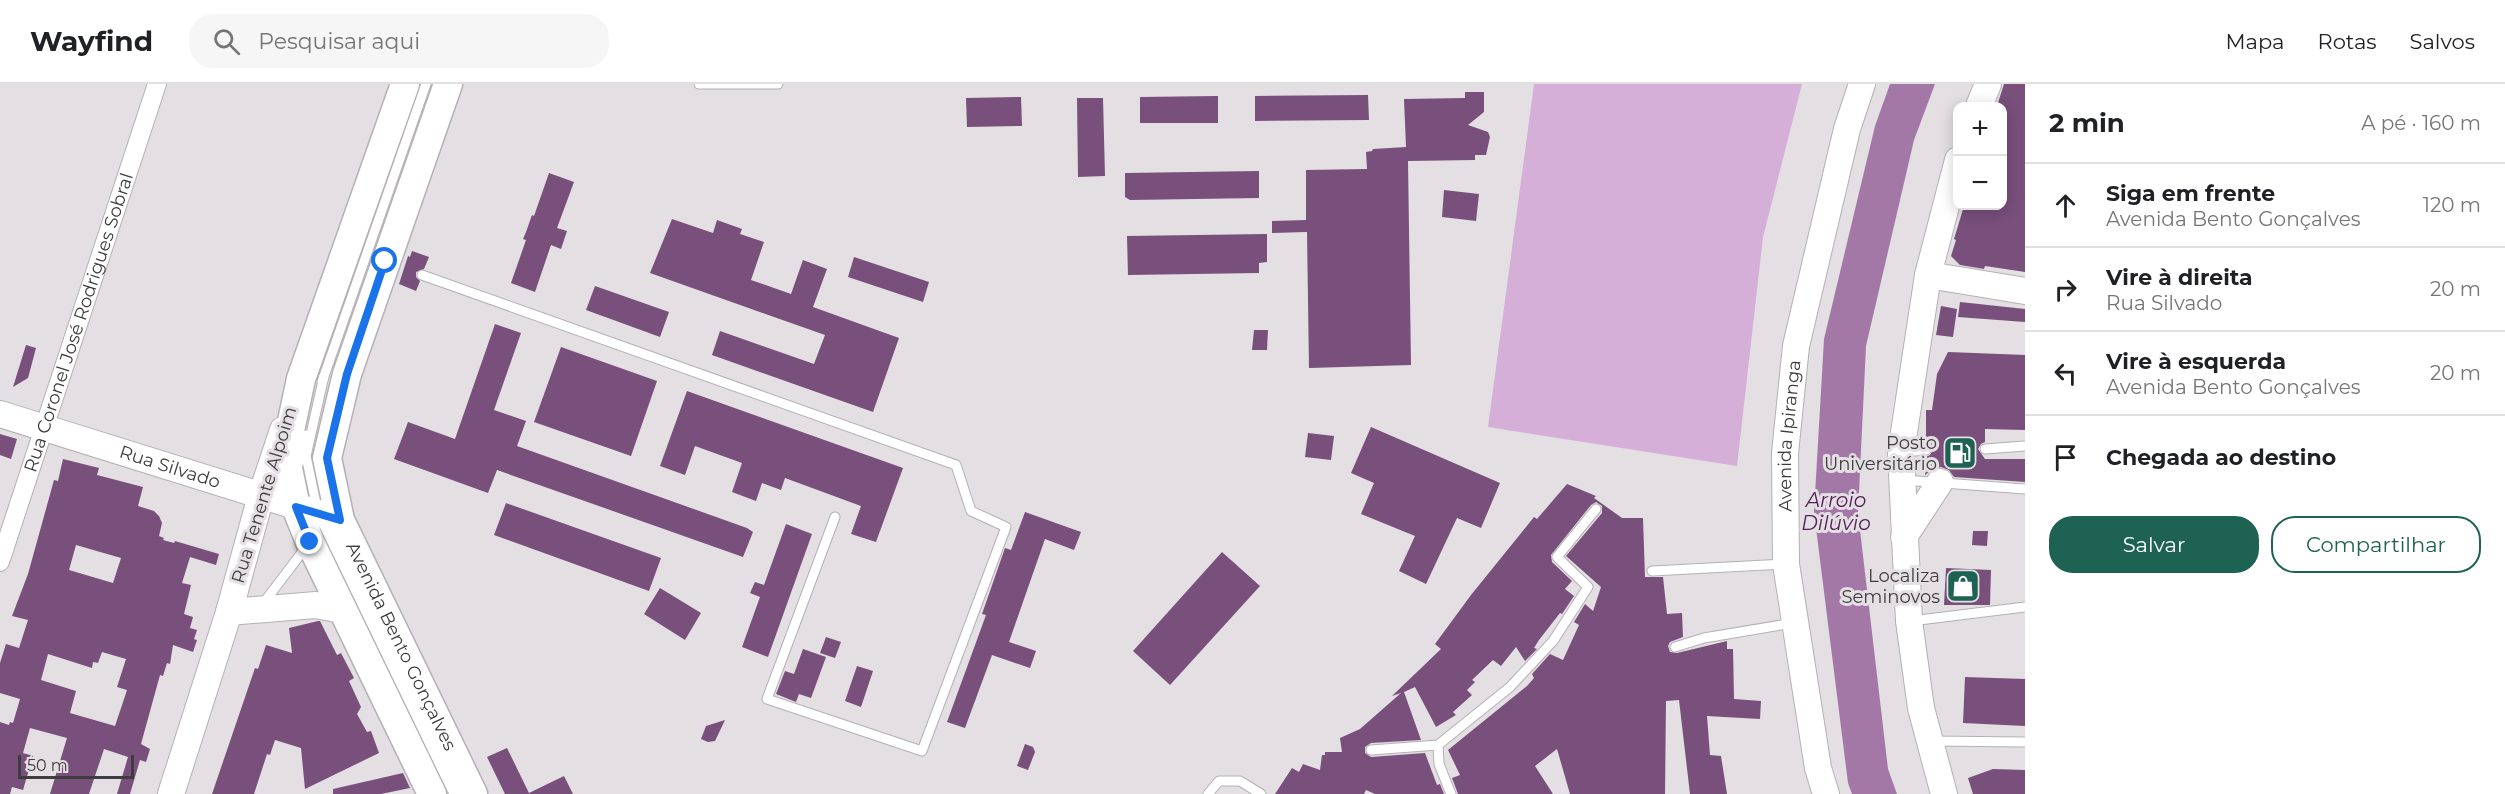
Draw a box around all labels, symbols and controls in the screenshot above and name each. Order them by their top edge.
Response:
search box [189,14,609,68]
text: Wayfind [30,24,153,58]
icon: search [210,25,243,58]
text: Pesquisar aqui [258,28,420,55]
text: Mapa [2225,29,2284,54]
text: Rotas [2317,29,2377,54]
text: Salvos [2410,29,2475,54]
map controls [1953,102,2007,210]
button: + [1953,102,2007,156]
text: 2 min [2049,107,2125,139]
text: A pé · 160 m [2361,111,2481,135]
button: − [1953,156,2007,210]
street label: Rua Coronel José Rodrigues Sobral [19,170,138,475]
text: Siga em frente [2106,180,2275,207]
icon: ahead [2049,189,2082,222]
text: 120 m [2423,193,2481,217]
text: Avenida Bento Gonçalves [2106,207,2360,231]
route start [371,247,397,273]
text: Vire à direita [2106,264,2253,291]
icon: right [2049,273,2082,306]
text: 20 m [2430,277,2481,301]
text: Rua Silvado [2106,291,2222,315]
text: Vire à esquerda [2106,348,2286,375]
icon: left [2049,357,2082,390]
street label: Avenida Ipiranga [1774,359,1805,512]
text: 20 m [2430,361,2481,385]
text: Avenida Bento Gonçalves [2106,375,2360,399]
street label: Rua Tenente Alpoim [227,404,301,586]
place label: Posto Universitário [1824,432,1937,475]
fuel station icon: Posto Universitário [1942,435,1978,471]
street label: Rua Silvado [117,441,223,493]
icon: arrive [2049,441,2082,474]
text: Chegada ao destino [2106,444,2336,471]
water label: Arroio Dilúvio [1801,488,1871,535]
button: Salvar [2049,516,2259,573]
button: Compartilhar [2271,516,2481,573]
route end [296,528,322,554]
street label: Avenida Bento Gonçalves [341,538,461,754]
place label: Localiza Seminovos [1841,565,1940,608]
shop icon: Localiza Seminovos [1945,568,1981,604]
scale bar [18,752,134,780]
text: 50 m [27,756,68,775]

